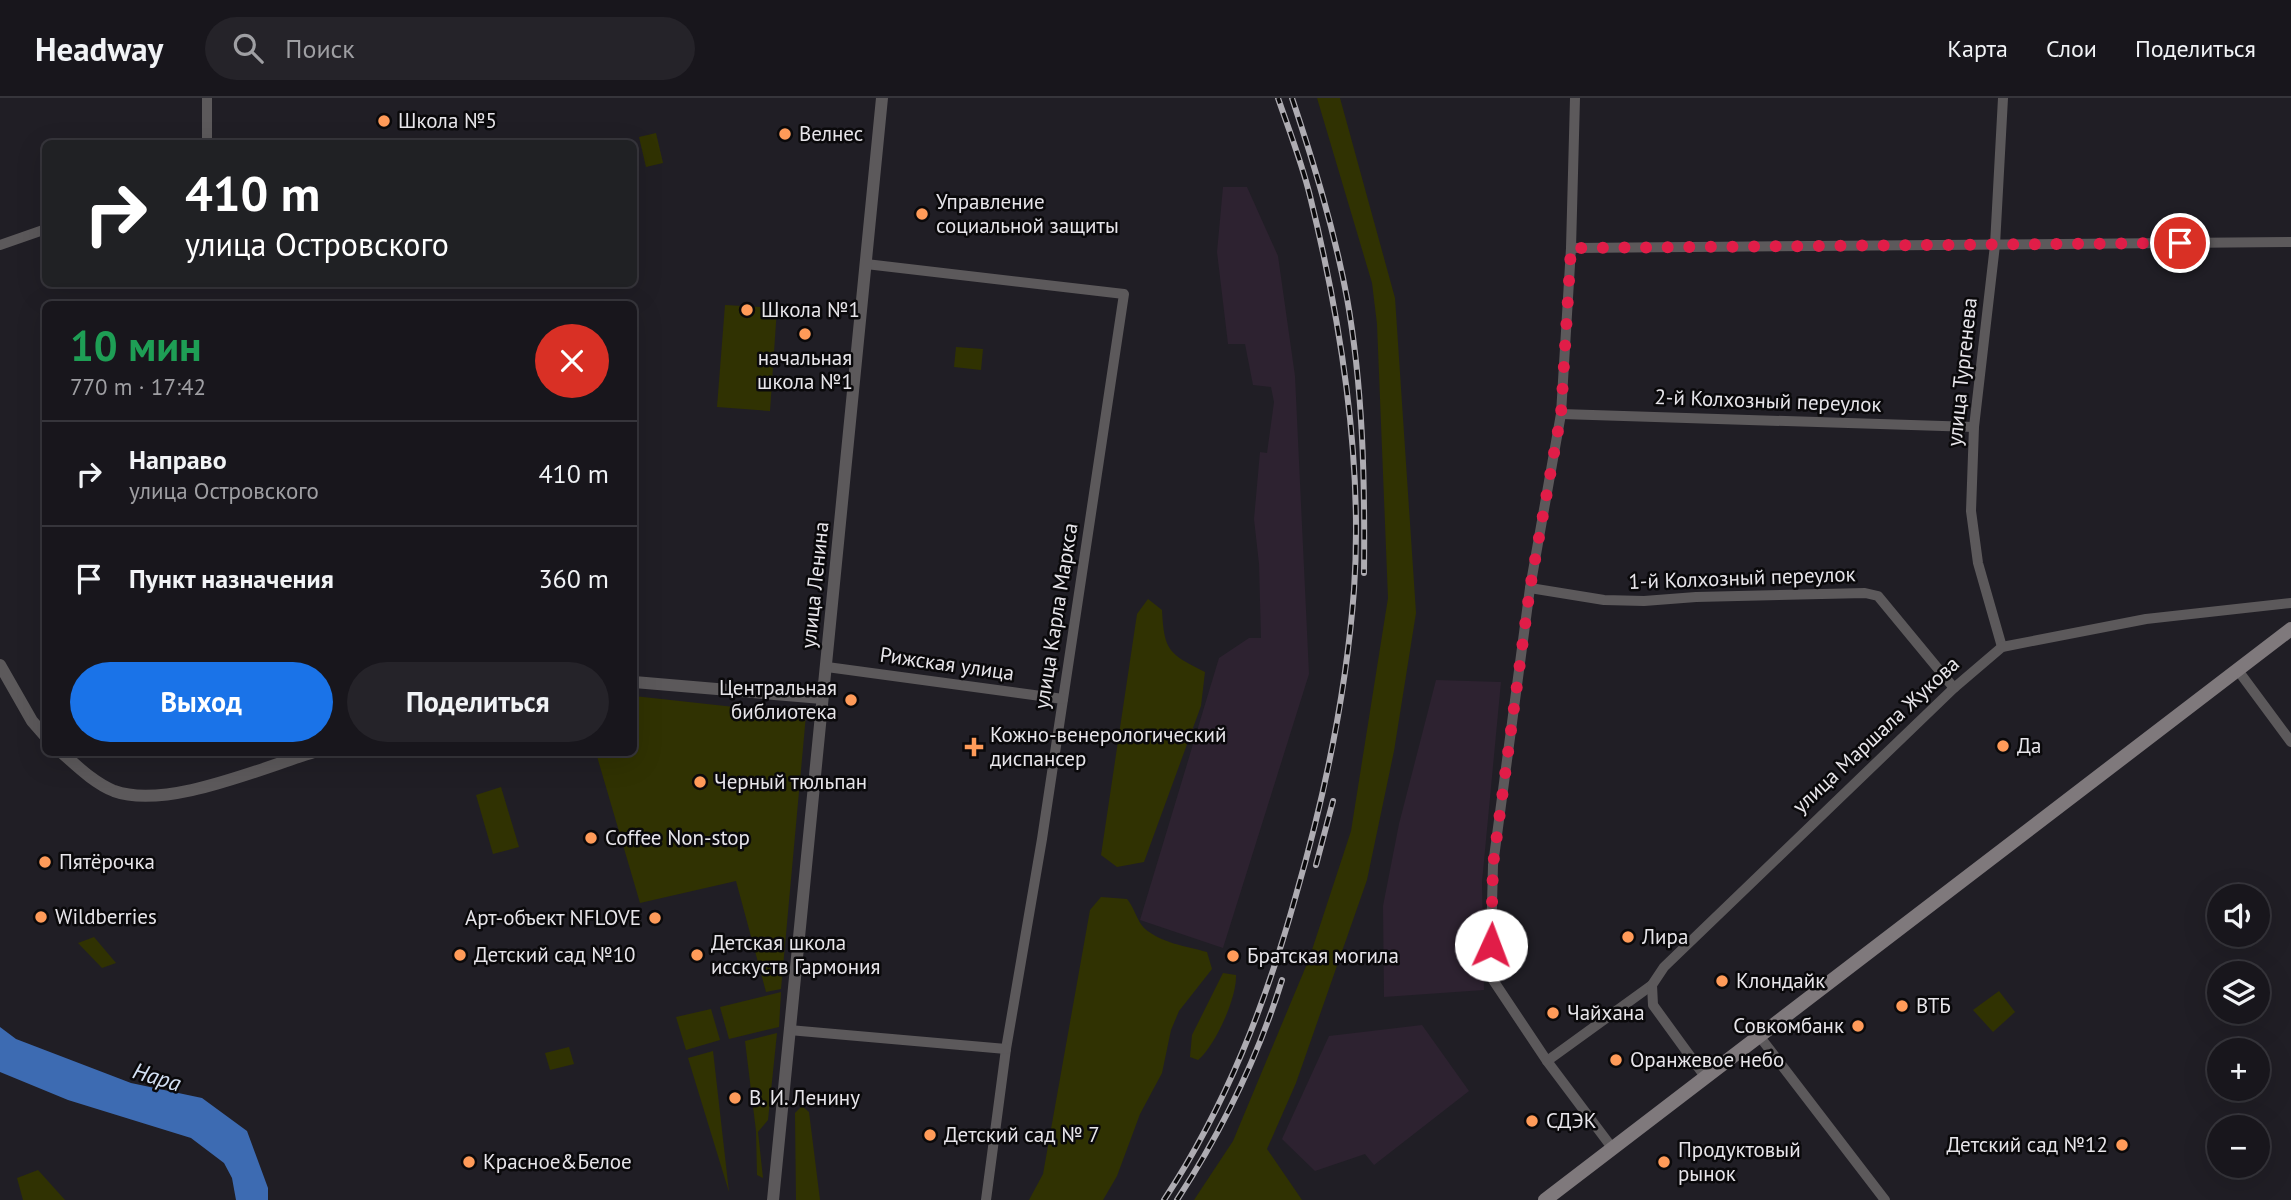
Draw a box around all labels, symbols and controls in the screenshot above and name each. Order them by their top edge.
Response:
search box [205,17,695,80]
text: Headway [35,27,163,70]
icon: search [229,29,267,67]
text: Поиск [285,32,355,65]
text: Карта [1947,33,2008,64]
text: Слои [2046,33,2097,64]
text: Поделиться [2135,33,2256,64]
place label: Школа №5 [398,107,497,134]
marker: Школа №5 [376,113,392,129]
place label: Велнес [799,120,863,147]
marker: Велнес [777,126,793,142]
text: 410 m [185,161,320,225]
icon: right [70,168,161,259]
place label: Управление социальной защиты [936,188,1119,239]
marker: Управление социальной защиты [914,206,930,222]
pin [2150,213,2210,273]
text: улица Островского [185,223,449,265]
icon: arrive [2161,224,2199,262]
place label: Школа №1 [761,296,860,323]
street label: улица Тургенева [1940,296,1983,448]
marker: Школа №1 [739,302,755,318]
text: 10 мин [70,318,202,373]
button: close [535,324,609,398]
marker: начальная школа №1 [797,326,813,342]
place label: начальная школа №1 [757,344,853,395]
text: 770 m · 17:42 [70,372,206,401]
street label: 2-й Колхозный переулок [1654,383,1882,418]
text: Направо [129,443,227,476]
icon: right [70,455,108,493]
text: 410 m [538,457,609,490]
text: улица Островского [129,476,319,505]
street label: улица Ленина [794,520,835,650]
street label: улица Карла Маркса [1027,521,1084,711]
icon: arrive [70,560,108,598]
street label: 1-й Колхозный переулок [1628,560,1856,595]
text: Пункт назначения [129,562,334,595]
text: 360 m [538,562,609,595]
street label: Рижская улица [878,641,1016,686]
street label: улица Маршала Жукова [1787,650,1965,819]
button: Выход [70,662,333,742]
button: Поделиться [347,662,609,742]
place label: Центральная библиотека [719,674,837,725]
marker: Центральная библиотека [843,692,859,708]
place label: Кожно-венерологический диспансер [990,721,1226,772]
place label: Да [2017,732,2041,759]
marker: Кожно-венерологический диспансер [964,737,984,757]
marker: Да [1995,738,2011,754]
place label: Черный тюльпан [714,768,867,795]
marker: Черный тюльпан [692,774,708,790]
place label: Coffee Non-stop [605,824,750,851]
marker: Coffee Non-stop [583,830,599,846]
place label: Пятёрочка [59,848,155,875]
marker: Пятёрочка [37,854,53,870]
map controls [2207,884,2270,1178]
button: sound [2207,884,2270,947]
place label: Wildberries [55,903,157,930]
place label: Арт-объект NFLOVE [465,904,641,931]
position arrow [1454,908,1528,982]
marker: Wildberries [33,909,49,925]
marker: Арт-объект NFLOVE [647,910,663,926]
place label: Лира [1641,923,1688,950]
place label: Детская школа исскуств Гармония [711,929,881,980]
marker: Лира [1620,929,1636,945]
place label: Детский сад №10 [474,941,636,968]
place label: Братская могила [1247,942,1399,969]
marker: Детский сад №10 [452,947,468,963]
marker: Детская школа исскуств Гармония [689,947,705,963]
marker: Братская могила [1225,948,1241,964]
button: layers [2207,961,2270,1024]
place label: Клондайк [1736,967,1825,994]
marker: Клондайк [1714,973,1730,989]
place label: ВТБ [1916,992,1951,1019]
marker: ВТБ [1894,998,1910,1014]
place label: Чайхана [1567,999,1645,1026]
marker: Чайхана [1545,1005,1561,1021]
place label: Совкомбанк [1733,1012,1844,1039]
marker: Совкомбанк [1850,1018,1866,1034]
button: + [2207,1038,2270,1101]
place label: Оранжевое небо [1630,1046,1784,1073]
marker: Оранжевое небо [1608,1052,1624,1068]
water label: Нара [130,1056,185,1098]
place label: В. И. Ленину [749,1084,860,1111]
marker: В. И. Ленину [727,1090,743,1106]
place label: СДЭК [1546,1107,1597,1134]
marker: СДЭК [1524,1113,1540,1129]
button: − [2207,1115,2270,1178]
place label: Детский сад № 7 [944,1121,1100,1148]
marker: Детский сад № 7 [922,1127,938,1143]
place label: Детский сад №12 [1946,1131,2108,1158]
place label: Продуктовый рынок [1678,1136,1801,1187]
marker: Детский сад №12 [2114,1137,2130,1153]
place label: Красное&Белое [483,1148,632,1175]
marker: Красное&Белое [461,1154,477,1170]
marker: Продуктовый рынок [1656,1154,1672,1170]

